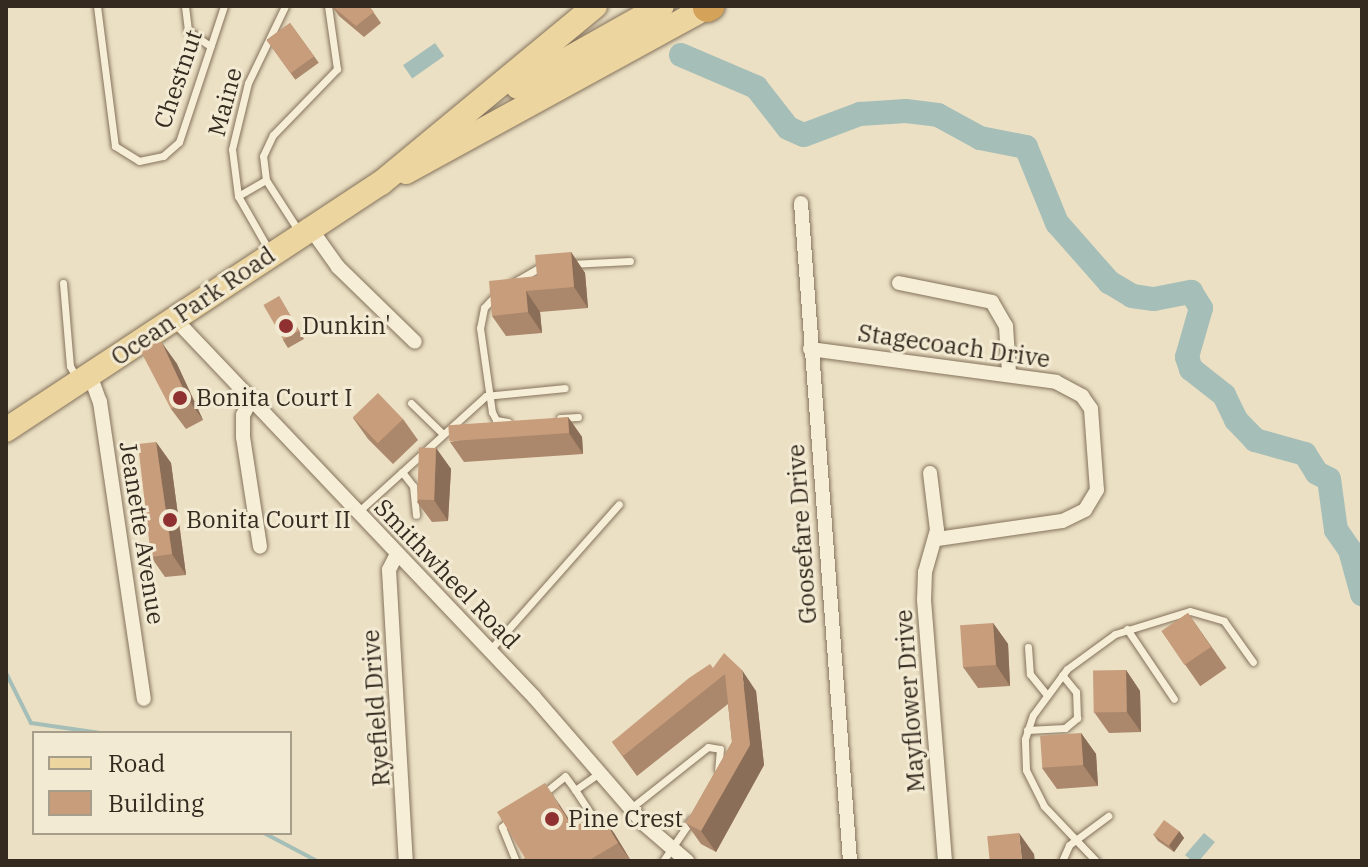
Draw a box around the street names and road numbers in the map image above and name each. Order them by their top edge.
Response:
street label: Chestnut [148,26,208,132]
street label: Maine [202,65,248,139]
street label: Ocean Park Road [106,240,280,372]
street label: Stagecoach Drive [856,318,1052,374]
street label: Jeanette Avenue [113,440,171,626]
street label: Goosefare Drive [781,443,823,625]
street label: Smithwheel Road [368,493,526,655]
street label: Mayflower Drive [889,609,931,793]
street label: Ryefield Drive [356,628,396,788]

